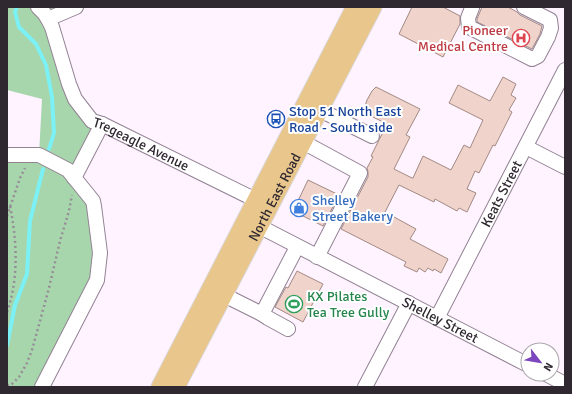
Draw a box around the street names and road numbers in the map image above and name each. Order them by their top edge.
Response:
street label: Tregeagle Avenue [91,114,192,175]
street label: North East Road [245,150,305,244]
street label: Keats Street [477,158,526,230]
street label: Shelley Street [399,293,481,347]

